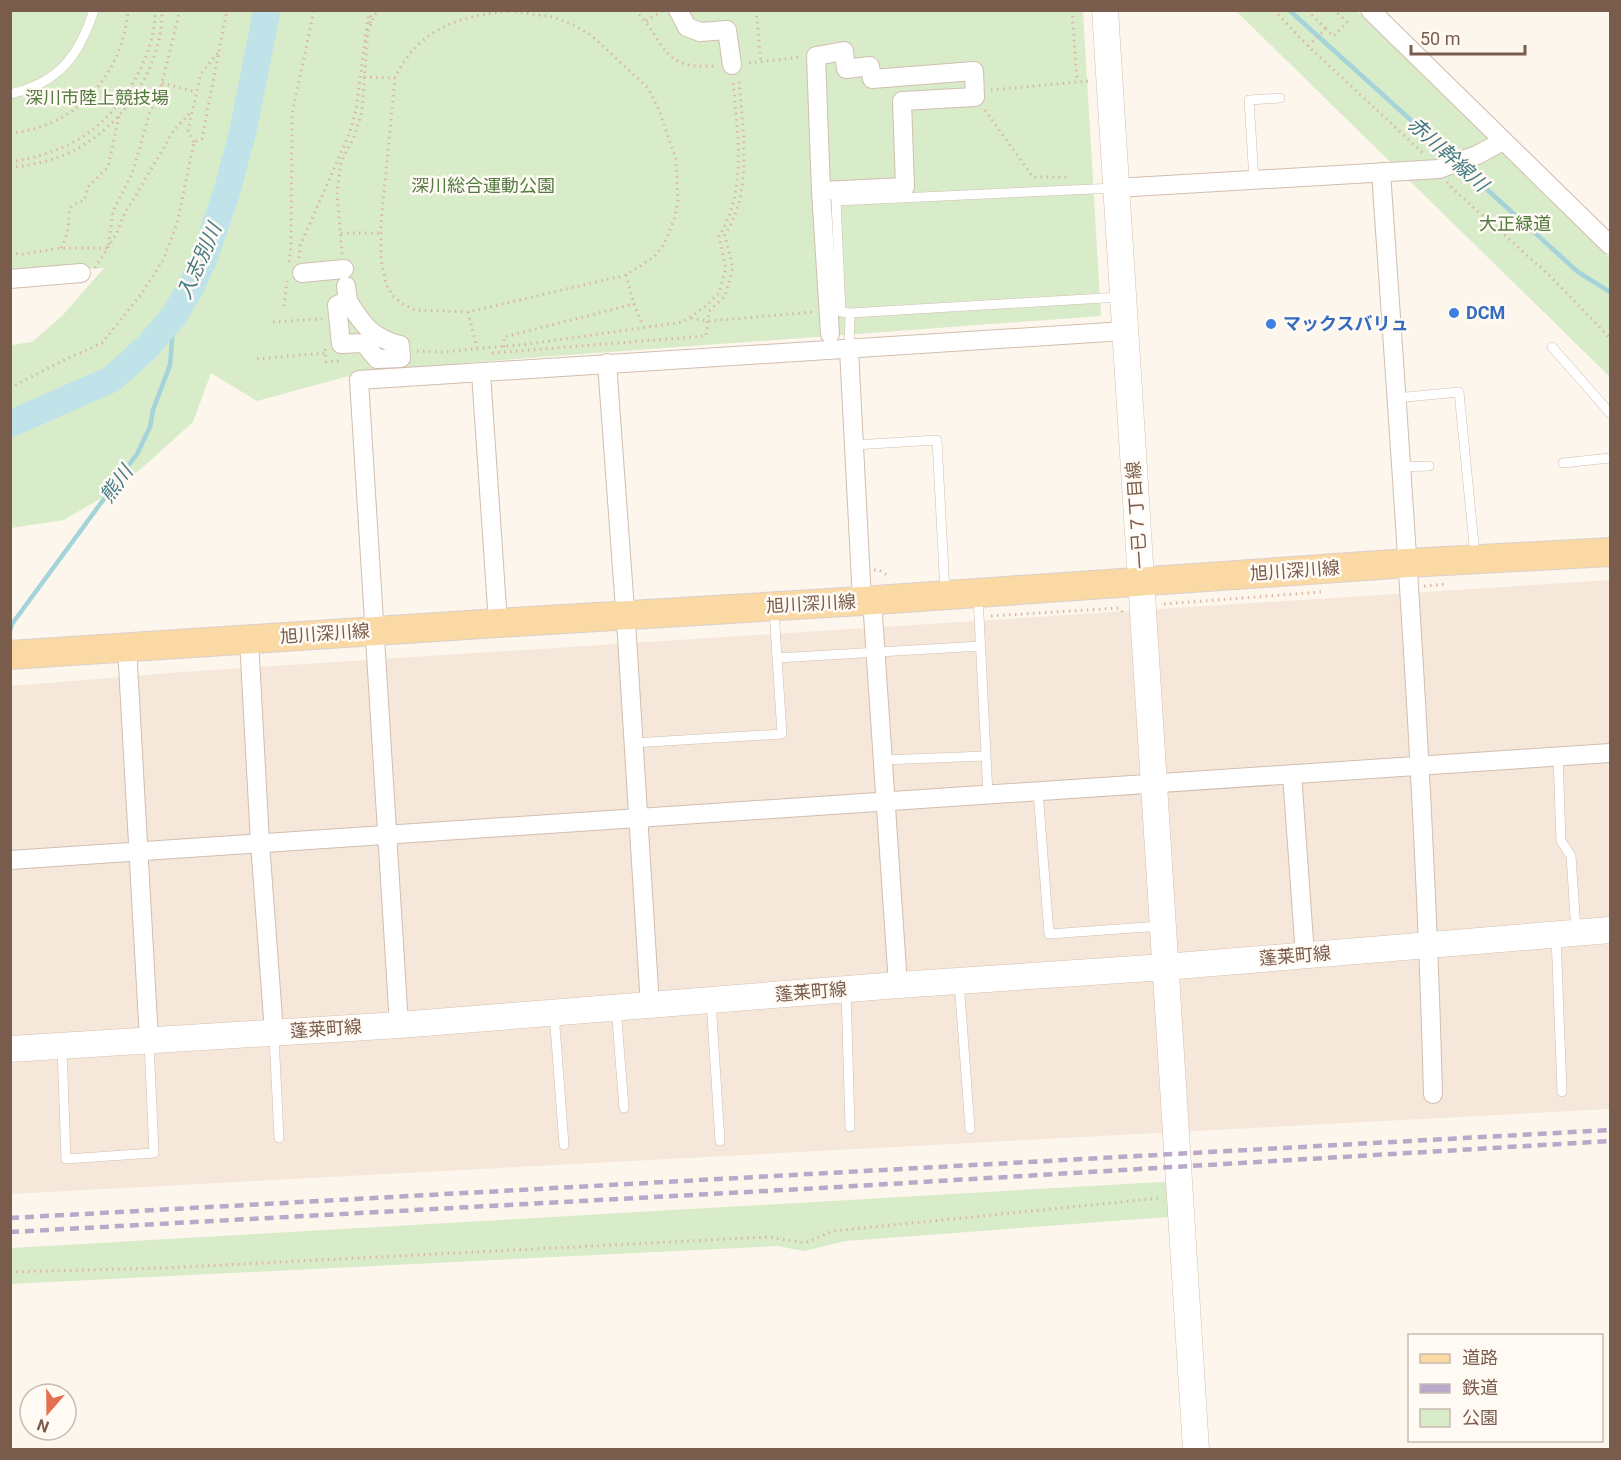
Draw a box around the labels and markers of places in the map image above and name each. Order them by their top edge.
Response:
place label: DCM [1466,302,1505,323]
marker: DCM [1447,306,1461,320]
place label: マックスバリュ [1283,313,1408,334]
marker: マックスバリュ [1264,317,1278,331]

